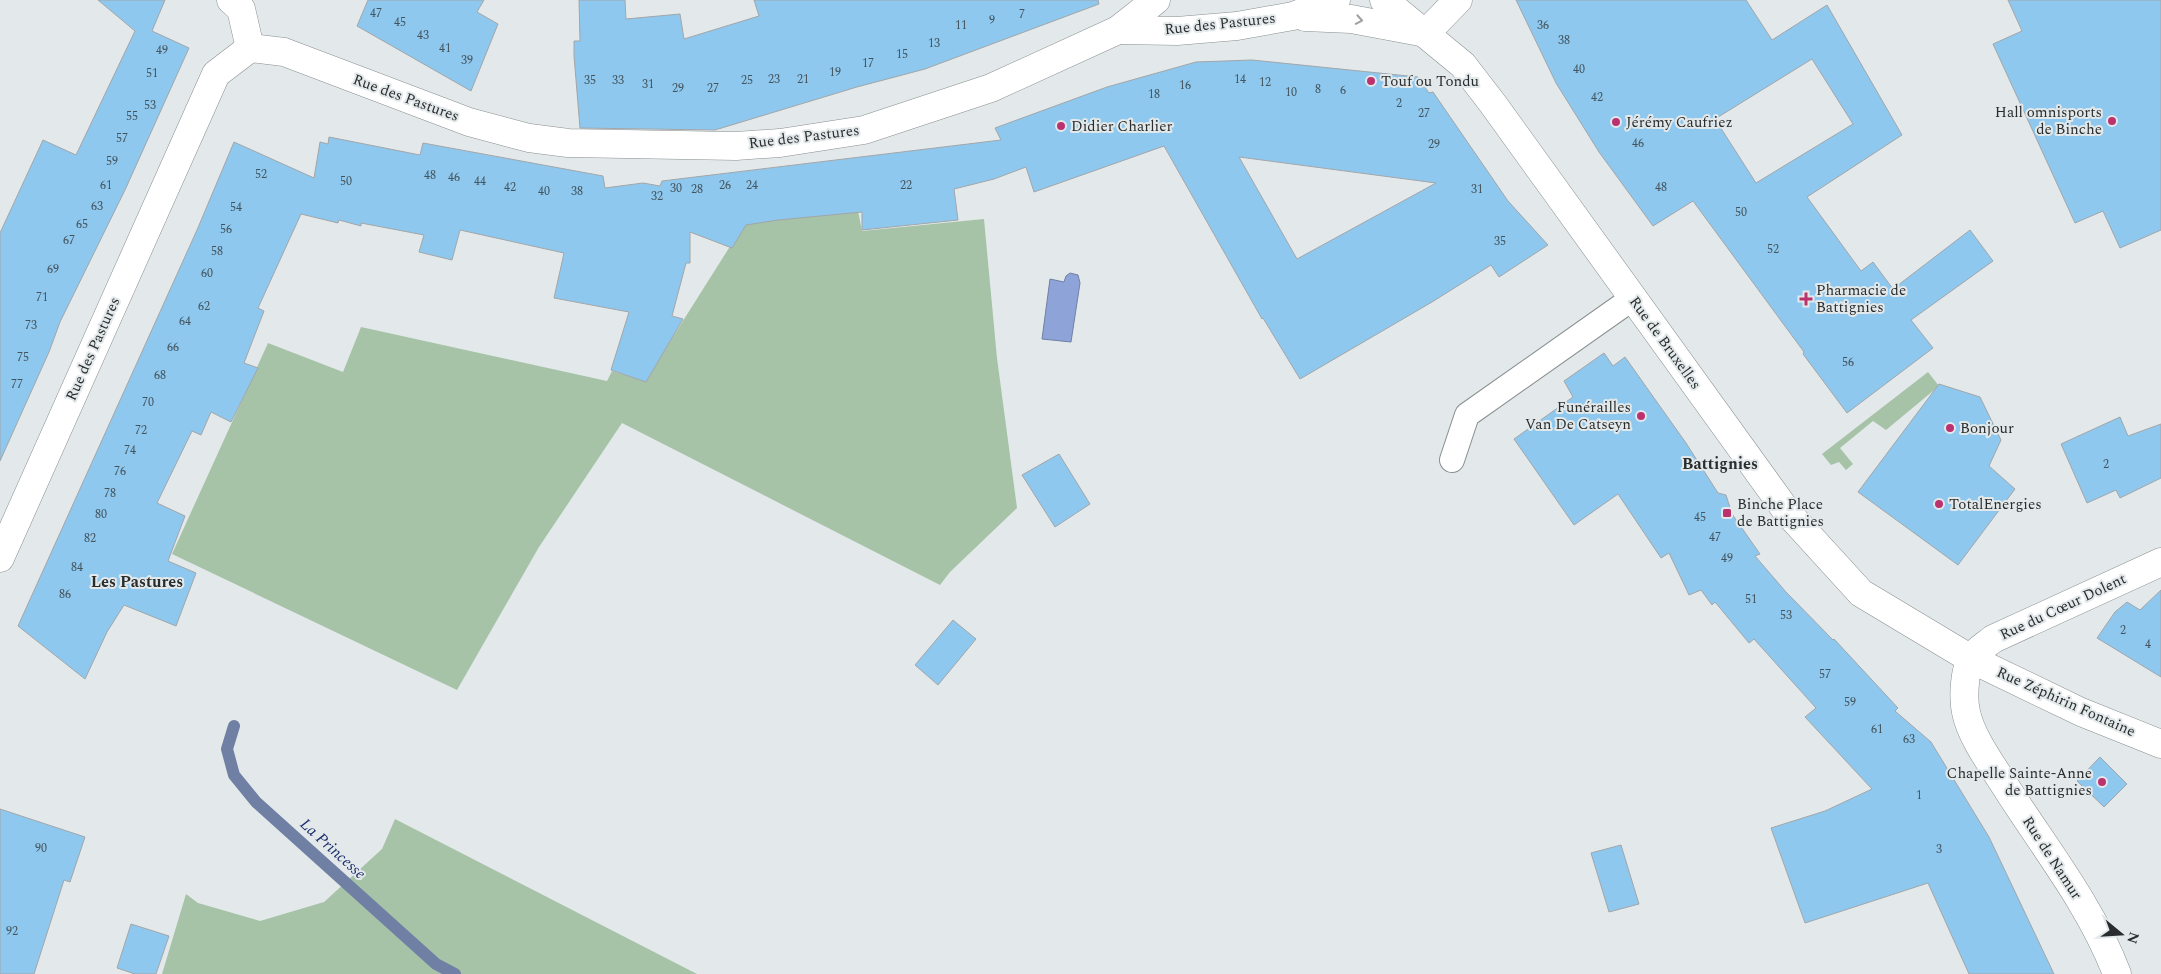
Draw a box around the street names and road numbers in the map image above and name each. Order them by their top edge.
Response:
street label: Rue des Pastures [1163,7,1277,41]
street label: Rue des Pastures [350,68,462,128]
street label: Rue des Pastures [747,119,861,155]
street label: Rue de Bruxelles [1623,292,1707,394]
street label: Rue des Pastures [60,293,126,405]
street label: Rue du Cœur Dolent [1996,568,2130,646]
street label: Rue Zéphirin Fontaine [1993,661,2139,743]
street label: Rue de Namur [2016,812,2088,904]

